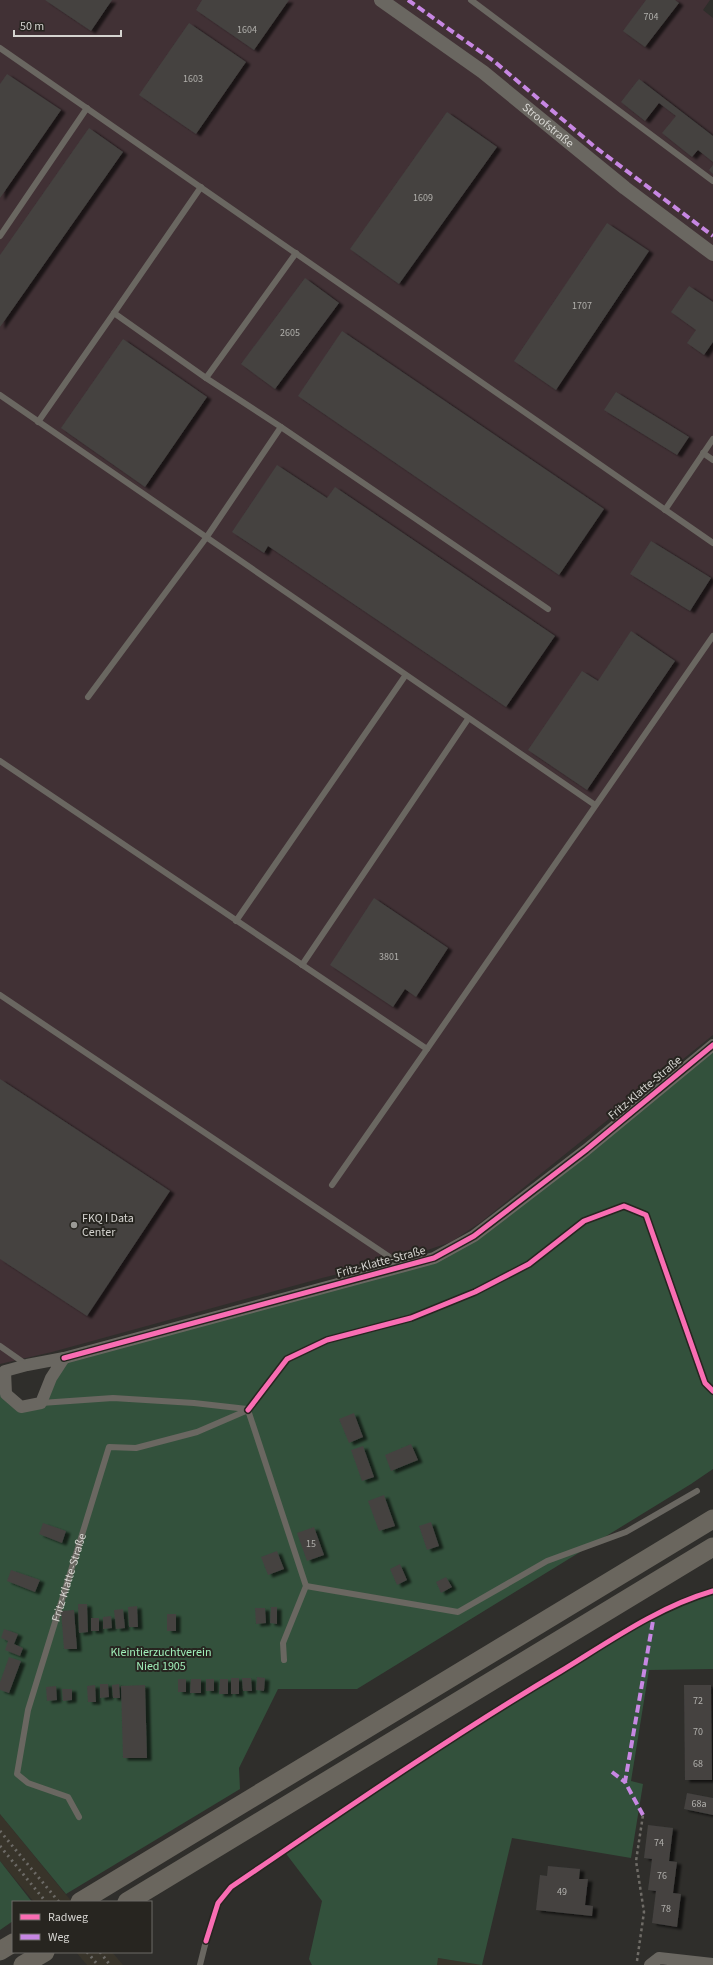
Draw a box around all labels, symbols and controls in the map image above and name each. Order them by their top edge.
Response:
house number: 704 [644,10,658,24]
scale bar [14,12,121,38]
text: 50 m [20,18,44,35]
house number: 1604 [237,23,257,37]
house number: 1603 [183,72,203,86]
street label: Stroofstraße [519,99,578,152]
house number: 1609 [413,191,433,205]
house number: 1707 [572,299,592,313]
house number: 2605 [280,326,300,340]
house number: 3801 [379,950,399,964]
street label: Fritz-Klatte-Straße [604,1052,686,1124]
place label: FKQ I Data Center [82,1210,134,1241]
marker: FKQ I Data Center [69,1220,79,1230]
street label: Fritz-Klatte-Straße [335,1242,428,1282]
street label: Fritz-Klatte-Straße [47,1531,90,1624]
house number: 15 [306,1537,316,1551]
park label: Kleintierzuchtverein Nied 1905 [110,1644,212,1675]
house number: 72 [693,1694,703,1708]
house number: 70 [693,1725,703,1739]
house number: 68 [693,1757,703,1771]
house number: 68a [692,1797,706,1811]
house number: 74 [654,1836,664,1850]
house number: 76 [657,1869,667,1883]
house number: 49 [557,1885,567,1899]
legend [12,1901,152,1953]
house number: 78 [661,1902,671,1916]
text: Radweg [48,1909,88,1926]
text: Weg [48,1929,69,1946]

